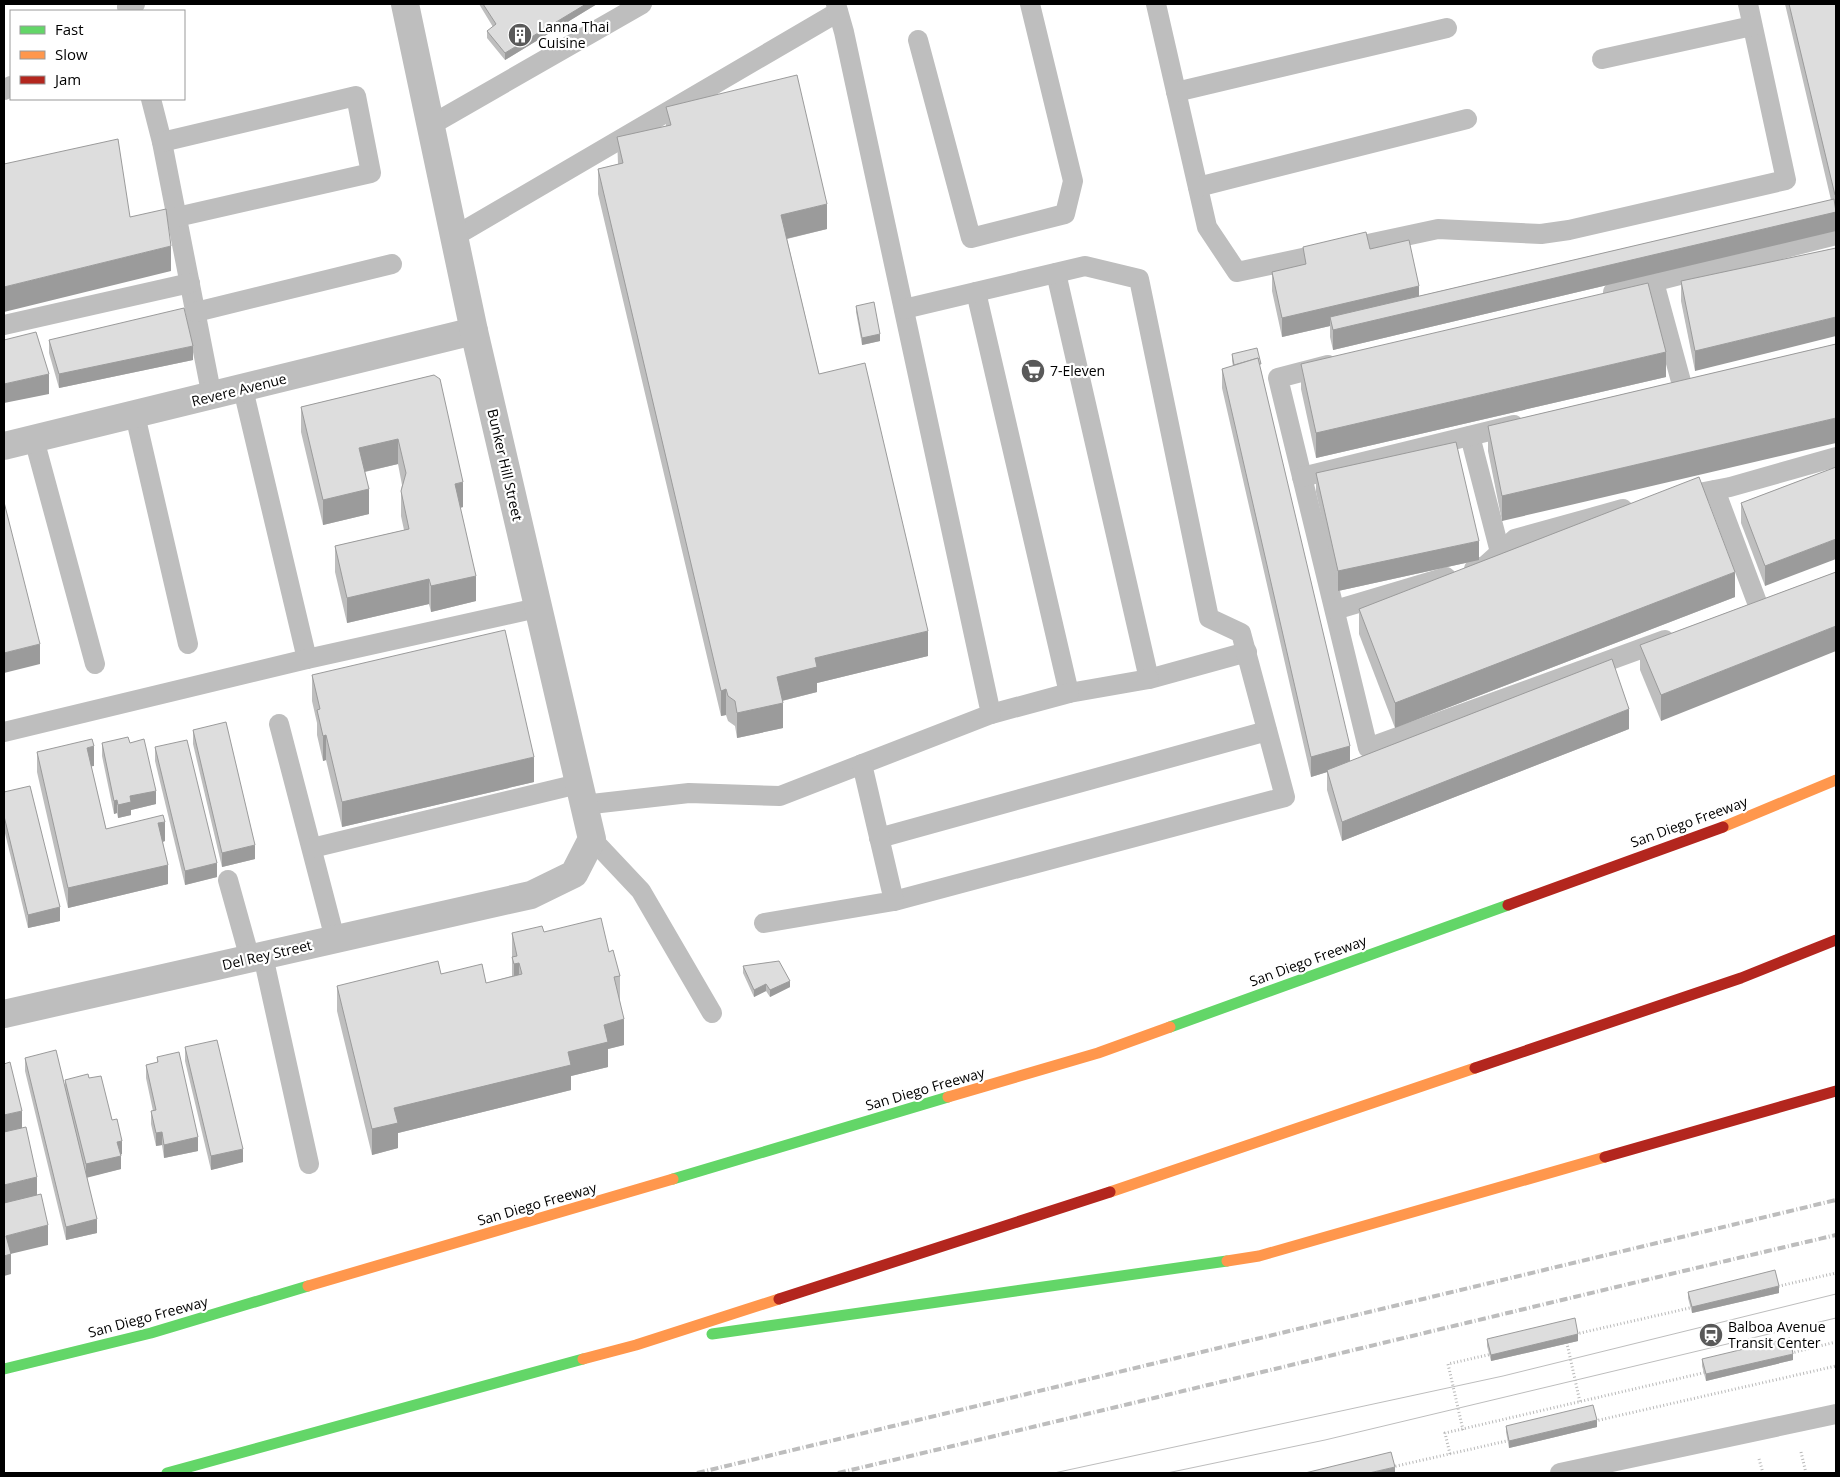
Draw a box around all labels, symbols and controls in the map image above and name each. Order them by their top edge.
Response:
legend [10,10,185,100]
place label: Lanna Thai Cuisine [538,17,609,52]
text: Fast [55,19,84,39]
building icon: Lanna Thai Cuisine [507,22,533,48]
text: Slow [55,44,88,64]
text: Jam [53,69,81,89]
supermarket icon: 7-Eleven [1020,358,1046,384]
place label: 7-Eleven [1050,361,1105,380]
street label: Revere Avenue [189,368,289,411]
street label: Bunker Hill Street [483,407,528,523]
street label: San Diego Freeway [1628,791,1751,852]
street label: San Diego Freeway [1247,930,1370,991]
street label: Del Rey Street [220,935,314,974]
street label: San Diego Freeway [863,1062,988,1115]
street label: San Diego Freeway [475,1177,600,1230]
street label: San Diego Freeway [86,1291,211,1342]
place label: Balboa Avenue Transit Center [1728,1317,1826,1352]
station icon: Balboa Avenue Transit Center [1698,1322,1724,1348]

